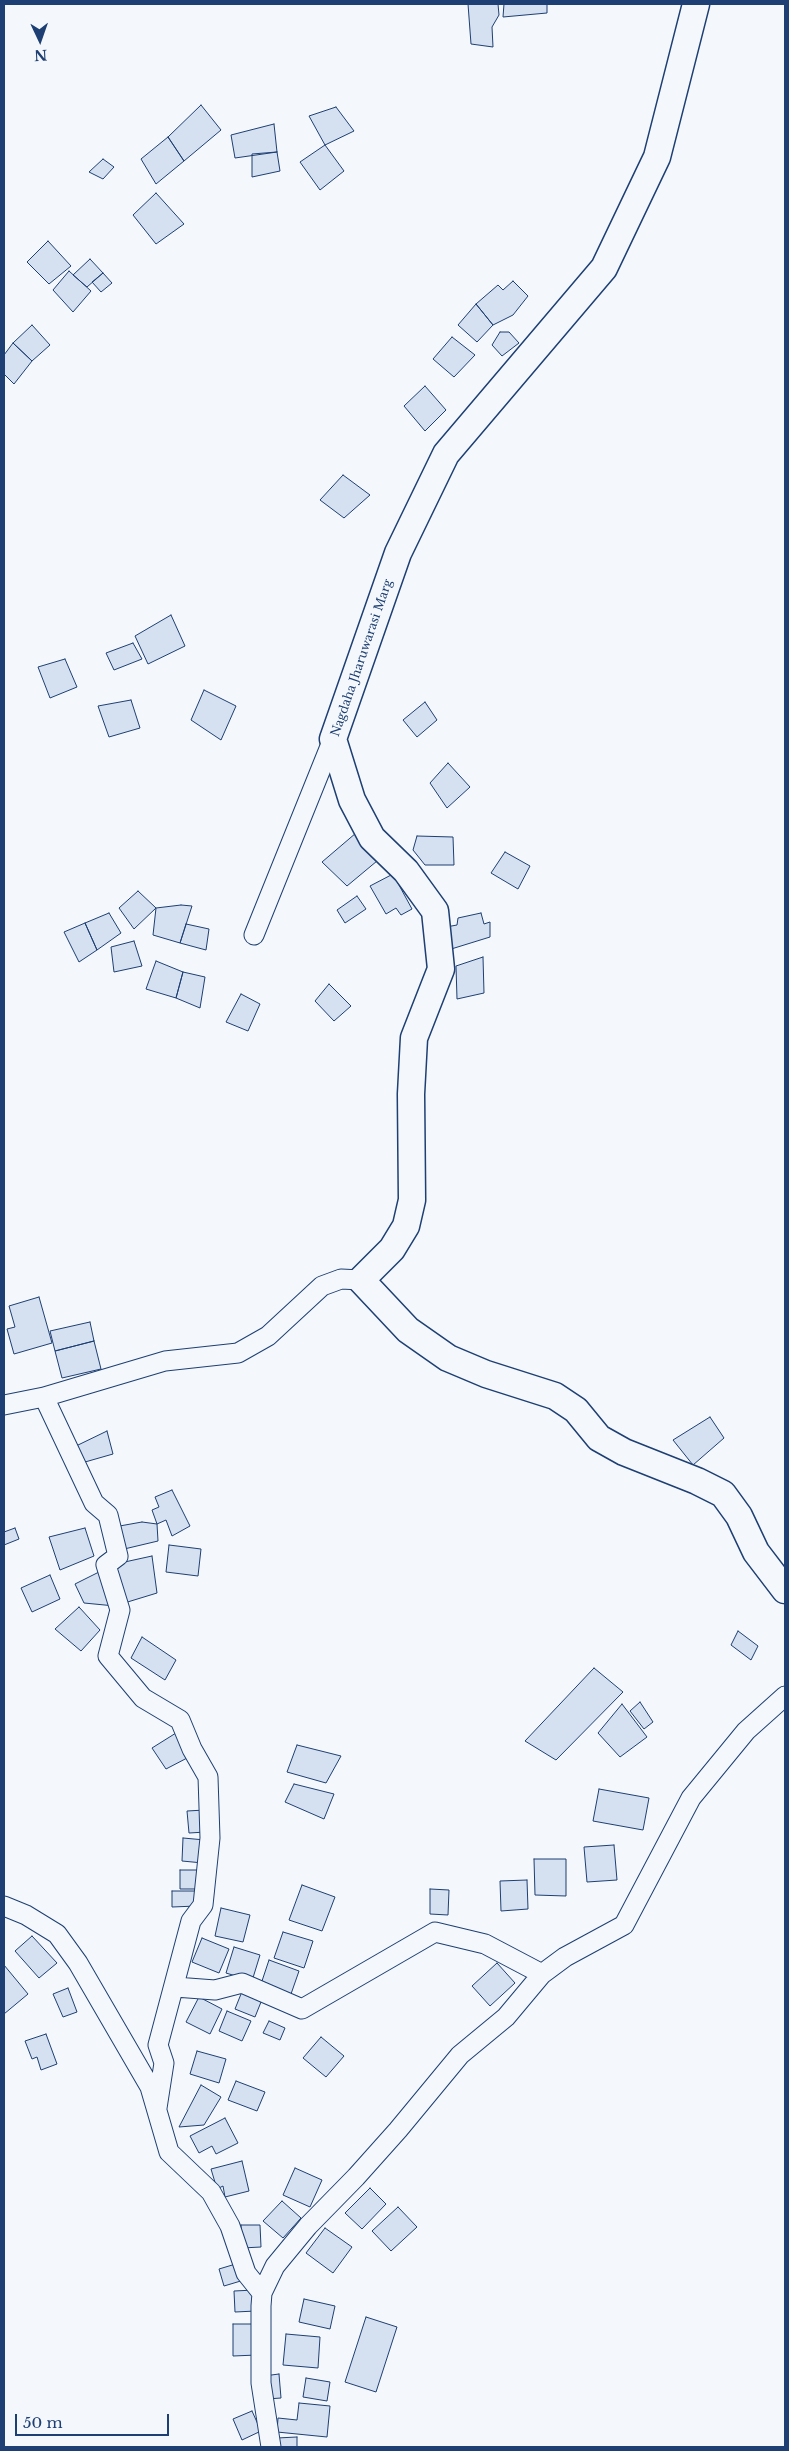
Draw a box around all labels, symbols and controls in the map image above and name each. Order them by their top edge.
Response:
north arrow [15,15,65,65]
text: N [34,46,48,64]
street label: Nagdaha Jharuwarasi Marg [328,577,396,739]
scale bar [18,2404,171,2436]
text: 50 m [23,2413,63,2432]

